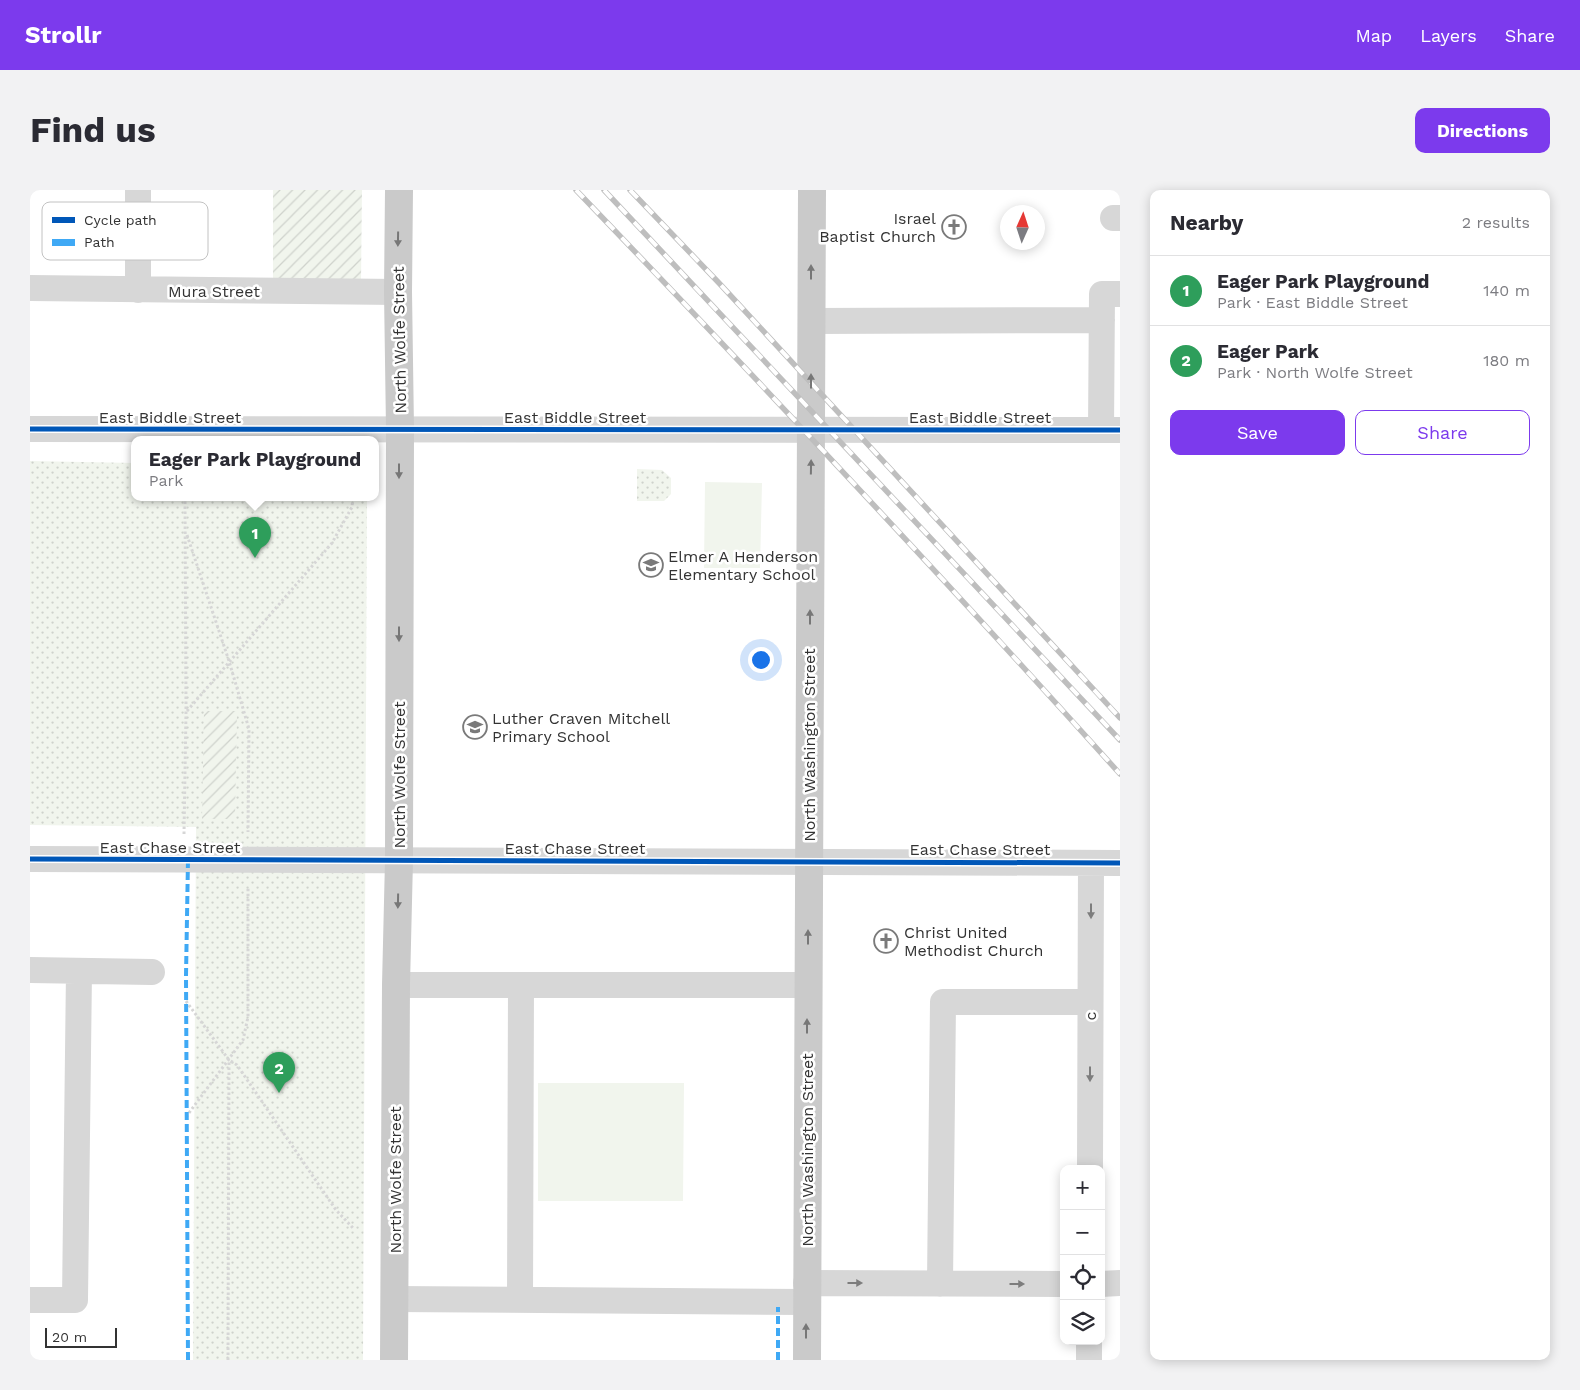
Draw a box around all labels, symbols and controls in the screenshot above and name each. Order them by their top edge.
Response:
text: Strollr [25,21,102,49]
text: Map [1355,25,1392,46]
text: Layers [1420,25,1477,46]
text: Share [1505,25,1555,46]
button: Directions [1415,108,1550,153]
text: Find us [30,109,156,151]
legend [42,202,208,260]
north arrow [1000,205,1045,250]
place label: Israel Baptist Church [819,209,936,246]
text: Nearby [1170,210,1243,235]
text: Cycle path [84,212,157,228]
text: 2 results [1462,213,1530,232]
church icon: Israel Baptist Church [941,214,967,240]
one-way arrow [394,231,402,247]
text: Path [84,234,115,250]
one-way arrow [808,264,816,280]
street label: North Wolfe Street [389,266,410,414]
text: Eager Park Playground [1217,270,1429,293]
text: 1 [1183,281,1189,300]
text: 140 m [1483,281,1530,300]
street label: Mura Street [168,282,260,301]
text: Park · East Biddle Street [1217,293,1408,312]
text: Eager Park [1217,340,1319,363]
text: 2 [1181,351,1191,370]
text: 180 m [1483,351,1530,370]
text: Park · North Wolfe Street [1217,363,1413,382]
one-way arrow [807,372,815,388]
street label: East Biddle Street [99,408,241,427]
street label: East Biddle Street [504,408,646,427]
street label: East Biddle Street [909,408,1051,427]
button: Save [1170,410,1345,455]
button: Share [1355,410,1530,455]
popup [131,436,379,501]
text: Eager Park Playground [149,448,361,471]
one-way arrow [807,459,815,475]
one-way arrow [395,463,403,479]
text: Park [149,471,183,490]
pin: 1 [239,517,271,558]
place label: Elmer A Henderson Elementary School [668,547,818,584]
school or university icon: Elmer A Henderson Elementary School [638,552,664,578]
one-way arrow [806,608,814,624]
one-way arrow [395,626,403,642]
your location [748,647,774,673]
street label: North Washington Street [800,648,819,842]
street label: North Wolfe Street [390,701,409,849]
place label: Luther Craven Mitchell Primary School [492,709,670,746]
school or university icon: Luther Craven Mitchell Primary School [462,714,488,740]
street label: East Chase Street [99,838,241,857]
street label: East Chase Street [504,839,646,858]
street label: East Chase Street [909,840,1051,859]
one-way arrow [394,893,402,909]
one-way arrow [1087,904,1095,920]
place label: Christ United Methodist Church [904,923,1044,960]
one-way arrow [804,928,812,944]
church icon: Christ United Methodist Church [873,928,899,954]
street label: c [1081,1011,1100,1020]
one-way arrow [803,1017,811,1033]
pin: 2 [263,1052,295,1093]
street label: North Washington Street [798,1053,817,1247]
one-way arrow [1086,1066,1094,1082]
street label: North Wolfe Street [386,1106,405,1254]
map controls [1060,1165,1105,1345]
button: + [1060,1165,1105,1210]
button: − [1060,1210,1105,1255]
button: locate [1060,1255,1105,1300]
one-way arrow [847,1279,863,1287]
one-way arrow [1010,1280,1026,1288]
button: layers [1060,1300,1105,1345]
one-way arrow [802,1323,810,1339]
scale bar [45,1325,118,1348]
text: 20 m [52,1329,87,1345]

